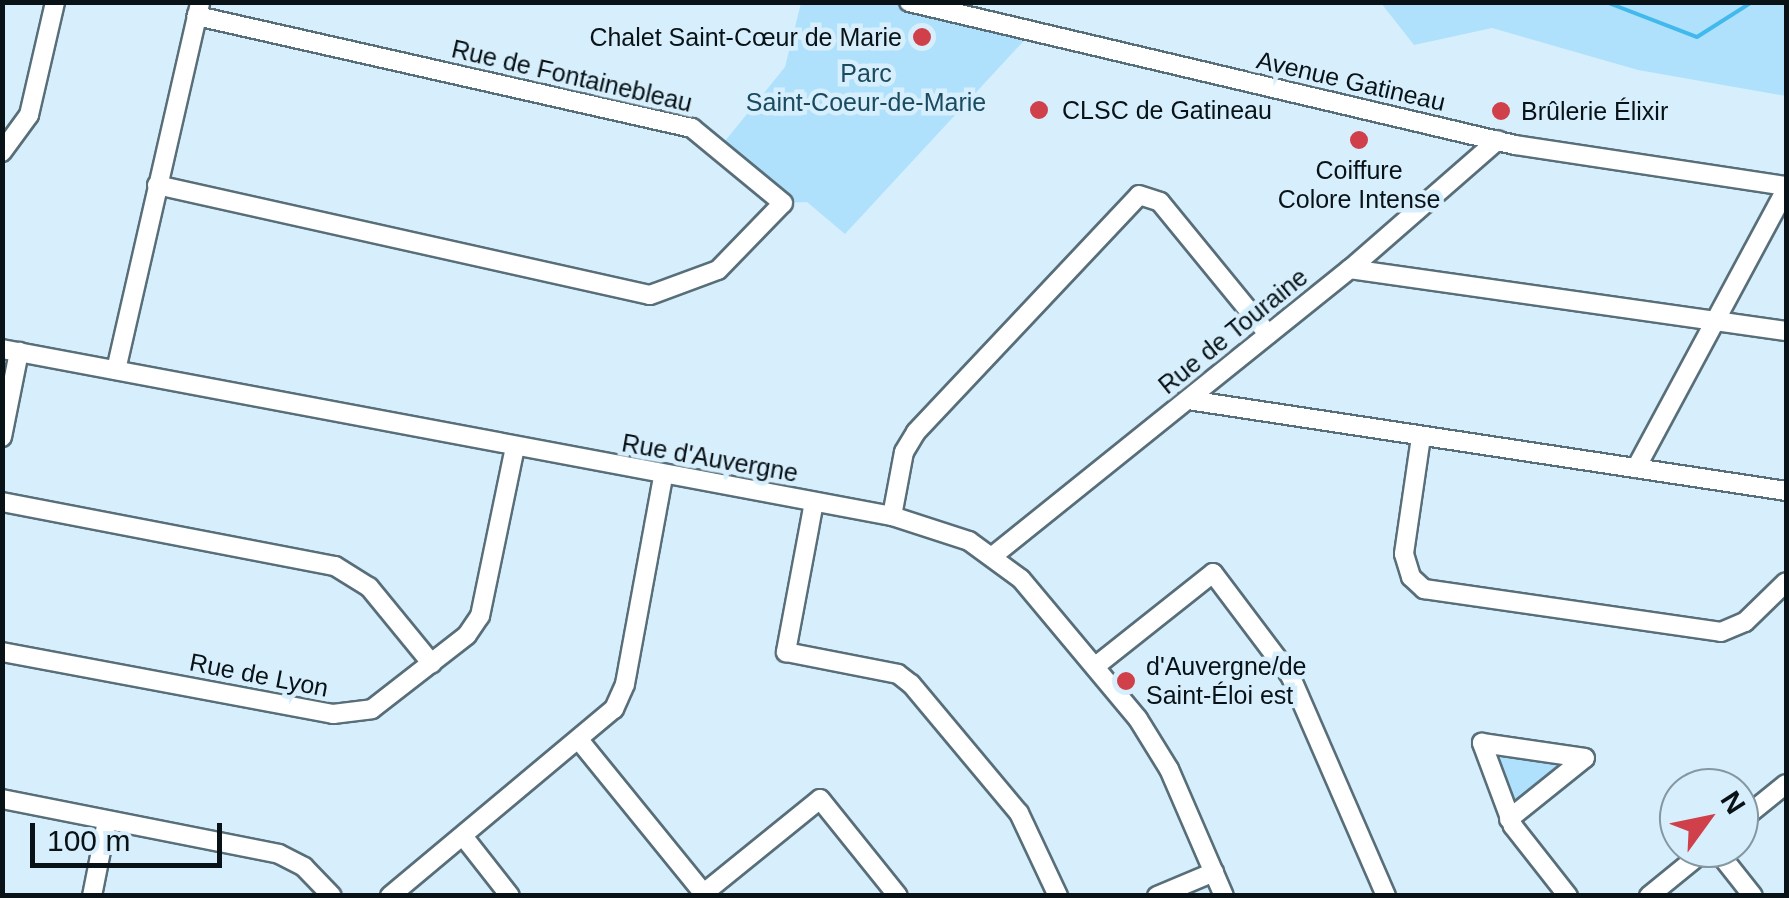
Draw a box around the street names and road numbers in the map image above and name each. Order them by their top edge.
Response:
street label: Rue de Fontainebleau [449,34,695,118]
street label: Avenue Gatineau [1254,45,1448,117]
street label: Rue de Touraine [1152,262,1314,400]
street label: Rue d'Auvergne [619,428,801,488]
street label: Rue de Lyon [187,647,331,703]

